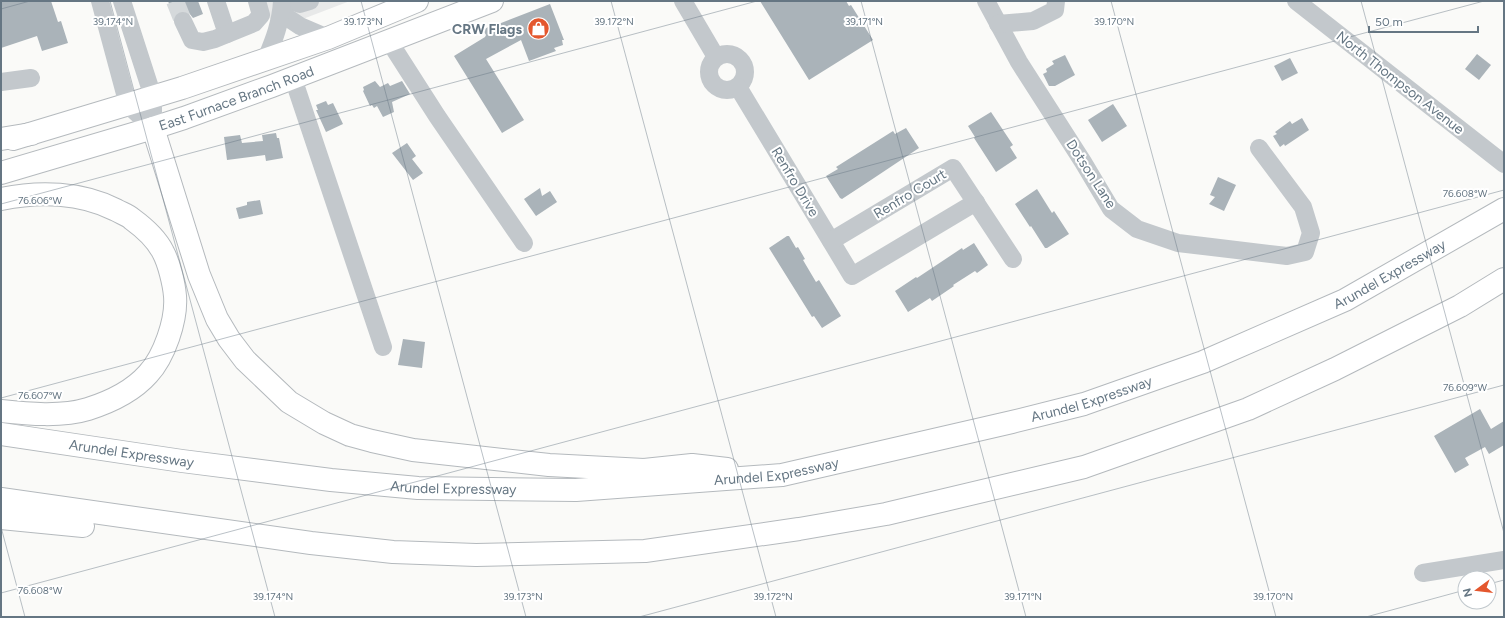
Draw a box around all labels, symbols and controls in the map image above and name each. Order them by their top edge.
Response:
scale bar [1369,8,1478,34]
text: 39.174°N [93,15,133,28]
text: 39.173°N [343,15,383,28]
text: 39.172°N [594,15,634,28]
text: 39.171°N [845,15,883,28]
text: 39.170°N [1094,15,1134,28]
text: 50 m [1375,15,1403,29]
shop icon: CRW Flags [525,16,551,42]
place label: CRW Flags [452,21,522,38]
street label: North Thompson Avenue [1333,28,1468,138]
street label: East Furnace Branch Road [157,62,316,134]
street label: Dotson Lane [1062,136,1120,212]
street label: Renfro Drive [768,144,823,220]
street label: Renfro Court [871,166,949,222]
text: 76.608°W [1443,187,1488,200]
text: 76.606°W [18,194,62,207]
street label: Arundel Expressway [1331,235,1449,312]
street label: Arundel Expressway [1029,372,1155,425]
text: 76.609°W [1443,381,1487,394]
text: 76.607°W [18,389,62,402]
street label: Arundel Expressway [68,436,196,471]
street label: Arundel Expressway [713,454,841,488]
street label: Arundel Expressway [390,477,517,498]
north arrow [1457,570,1497,610]
text: 76.608°W [18,584,63,597]
text: N [1460,587,1475,598]
text: 39.174°N [253,590,293,603]
text: 39.173°N [503,590,543,603]
text: 39.172°N [753,590,793,603]
text: 39.171°N [1004,590,1042,603]
text: 39.170°N [1253,590,1293,603]

